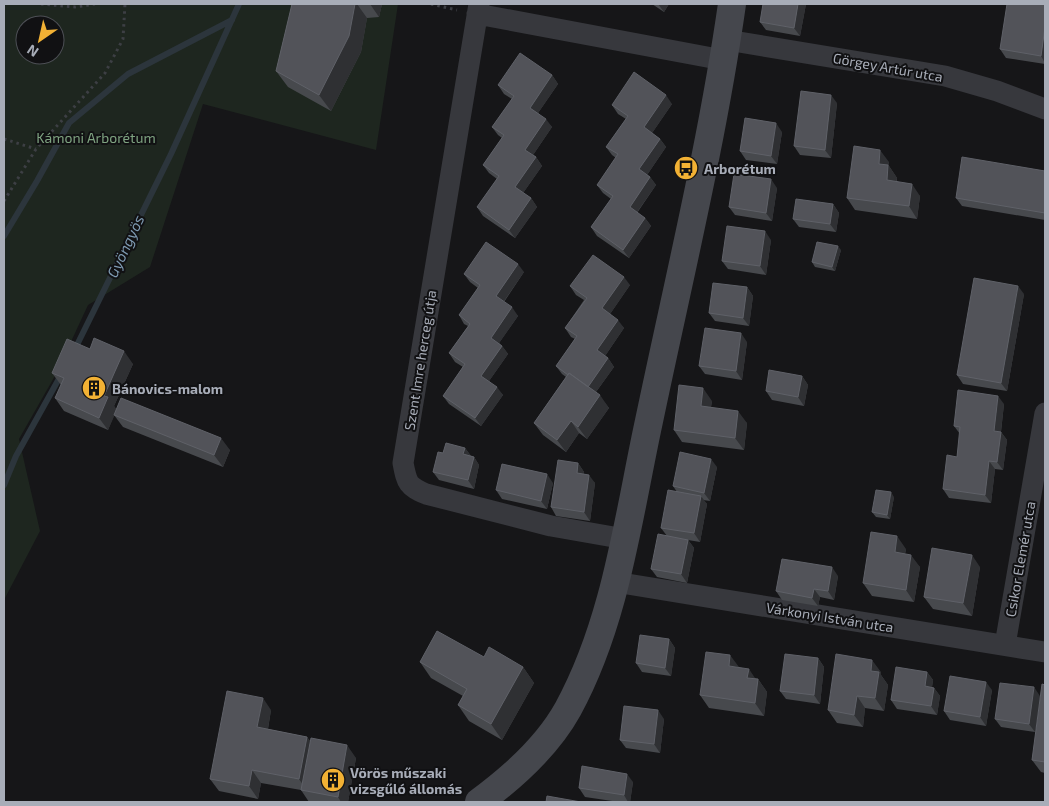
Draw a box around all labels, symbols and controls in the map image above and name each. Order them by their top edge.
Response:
north arrow [15,15,65,65]
text: N [24,41,41,61]
street label: Görgey Artúr utca [832,49,944,85]
park label: Kámoni Arborétum [36,129,156,146]
bus stop icon: Arborétum [673,155,699,181]
place label: Arborétum [704,160,776,177]
water label: Gyöngyös [103,211,148,281]
street label: Szent Imre herceg útja [401,289,439,431]
building icon: Bánovics-malom [81,375,107,401]
place label: Bánovics-malom [112,380,223,397]
street label: Csikor Elemér utca [1001,500,1039,618]
street label: Várkonyi István utca [765,599,895,635]
place label: Vörös műszaki vizsgűló állomás [350,764,462,797]
building icon: Vörös műszaki vizsgűló állomás [320,767,346,793]

